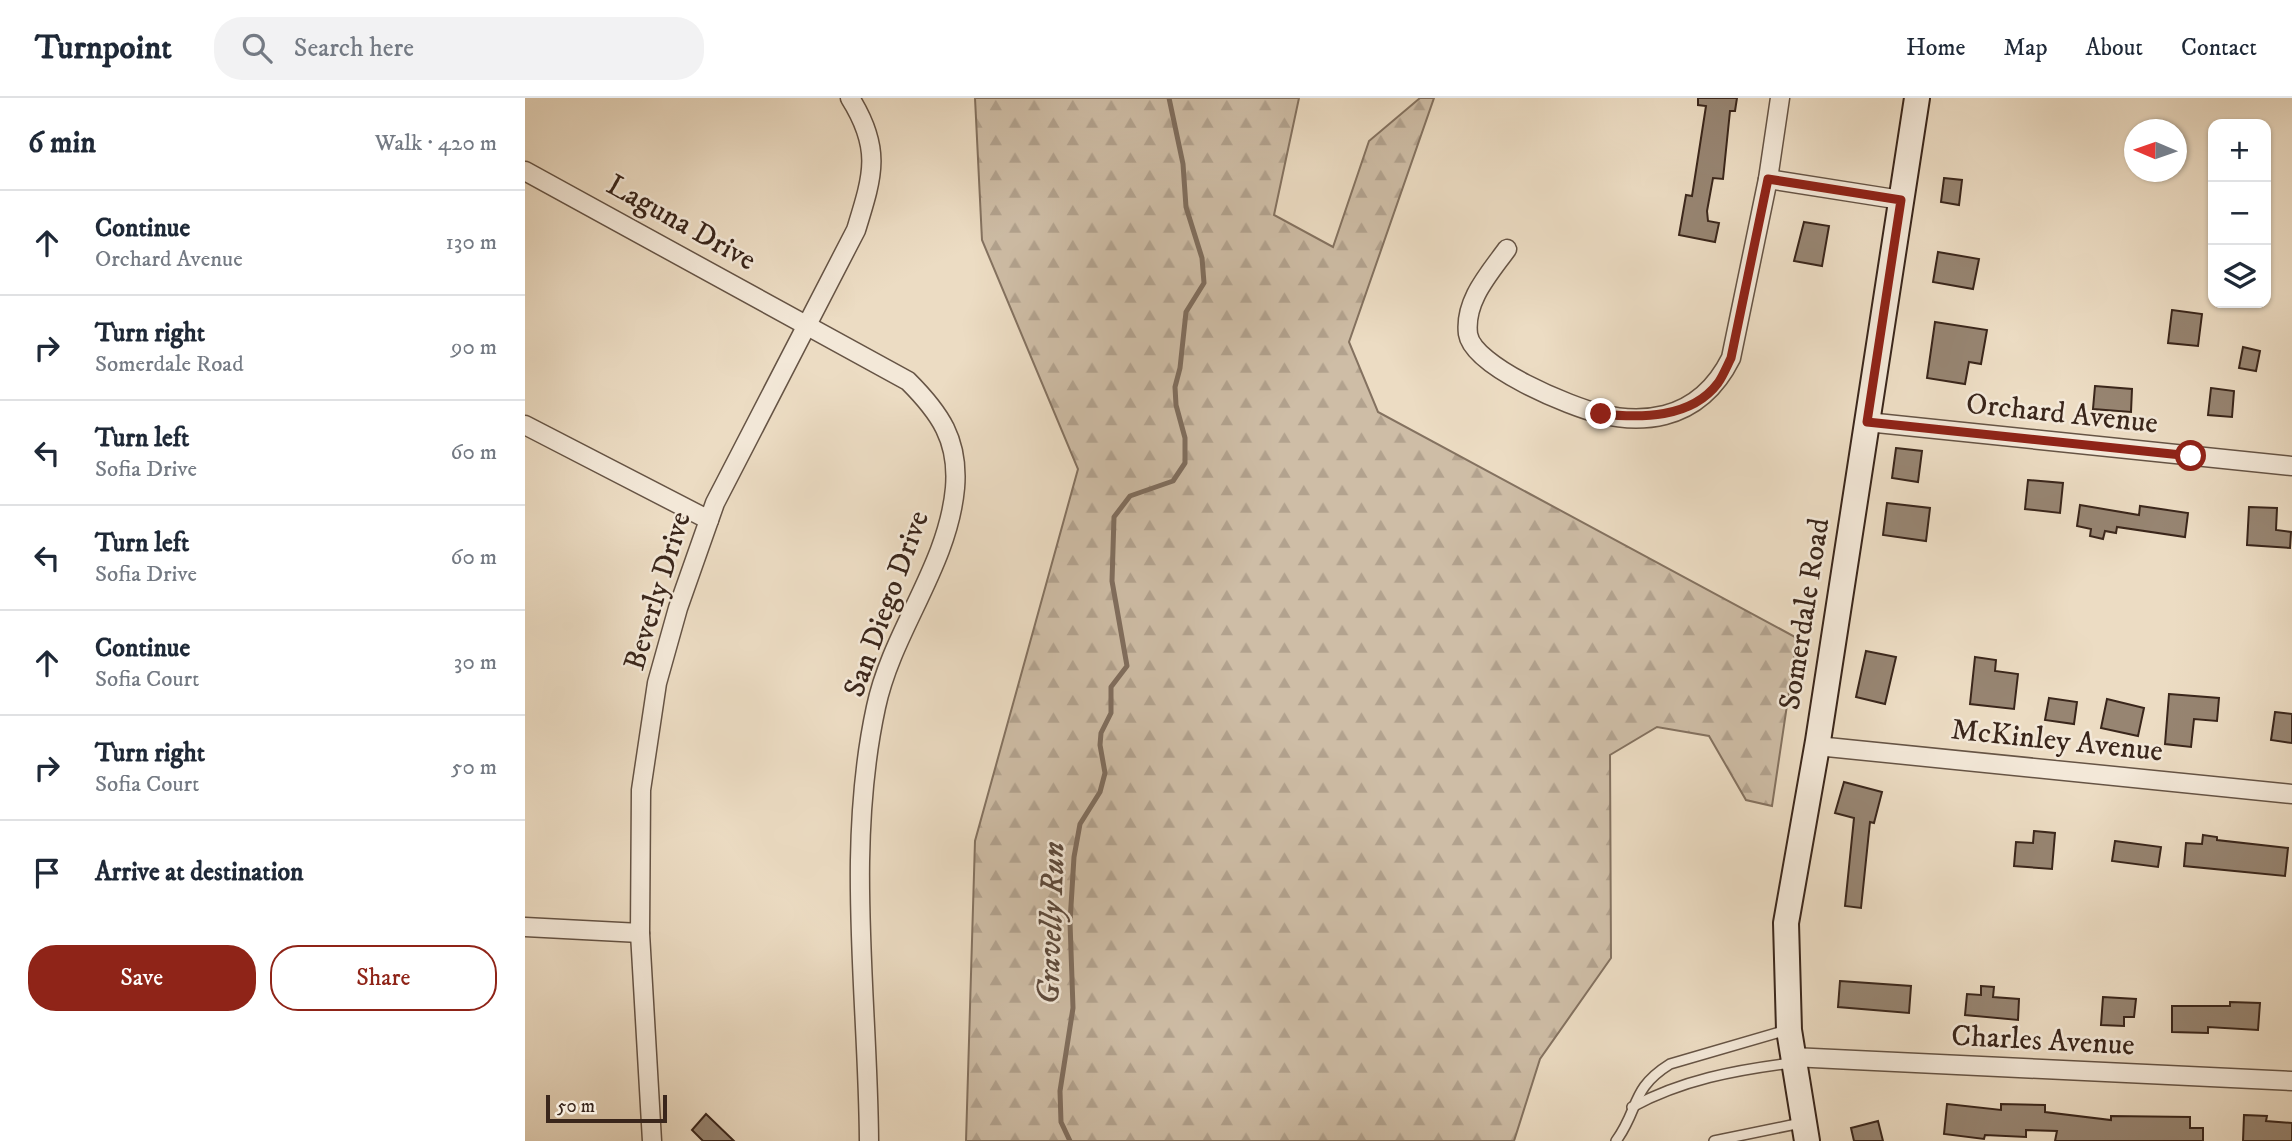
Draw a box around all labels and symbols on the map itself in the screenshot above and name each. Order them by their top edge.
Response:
north arrow [2124,119,2187,182]
street label: Laguna Drive [600,167,762,279]
street label: Orchard Avenue [1964,386,2160,442]
route end [1585,398,1616,429]
route start [2175,440,2206,471]
street label: San Diego Drive [836,506,938,702]
street label: Beverly Drive [616,507,700,675]
street label: Somerdale Road [1772,515,1838,713]
street label: McKinley Avenue [1949,711,2165,771]
water label: Gravelly Run [1029,841,1075,1005]
street label: Charles Avenue [1950,1018,2136,1064]
scale bar [546,1092,667,1124]

